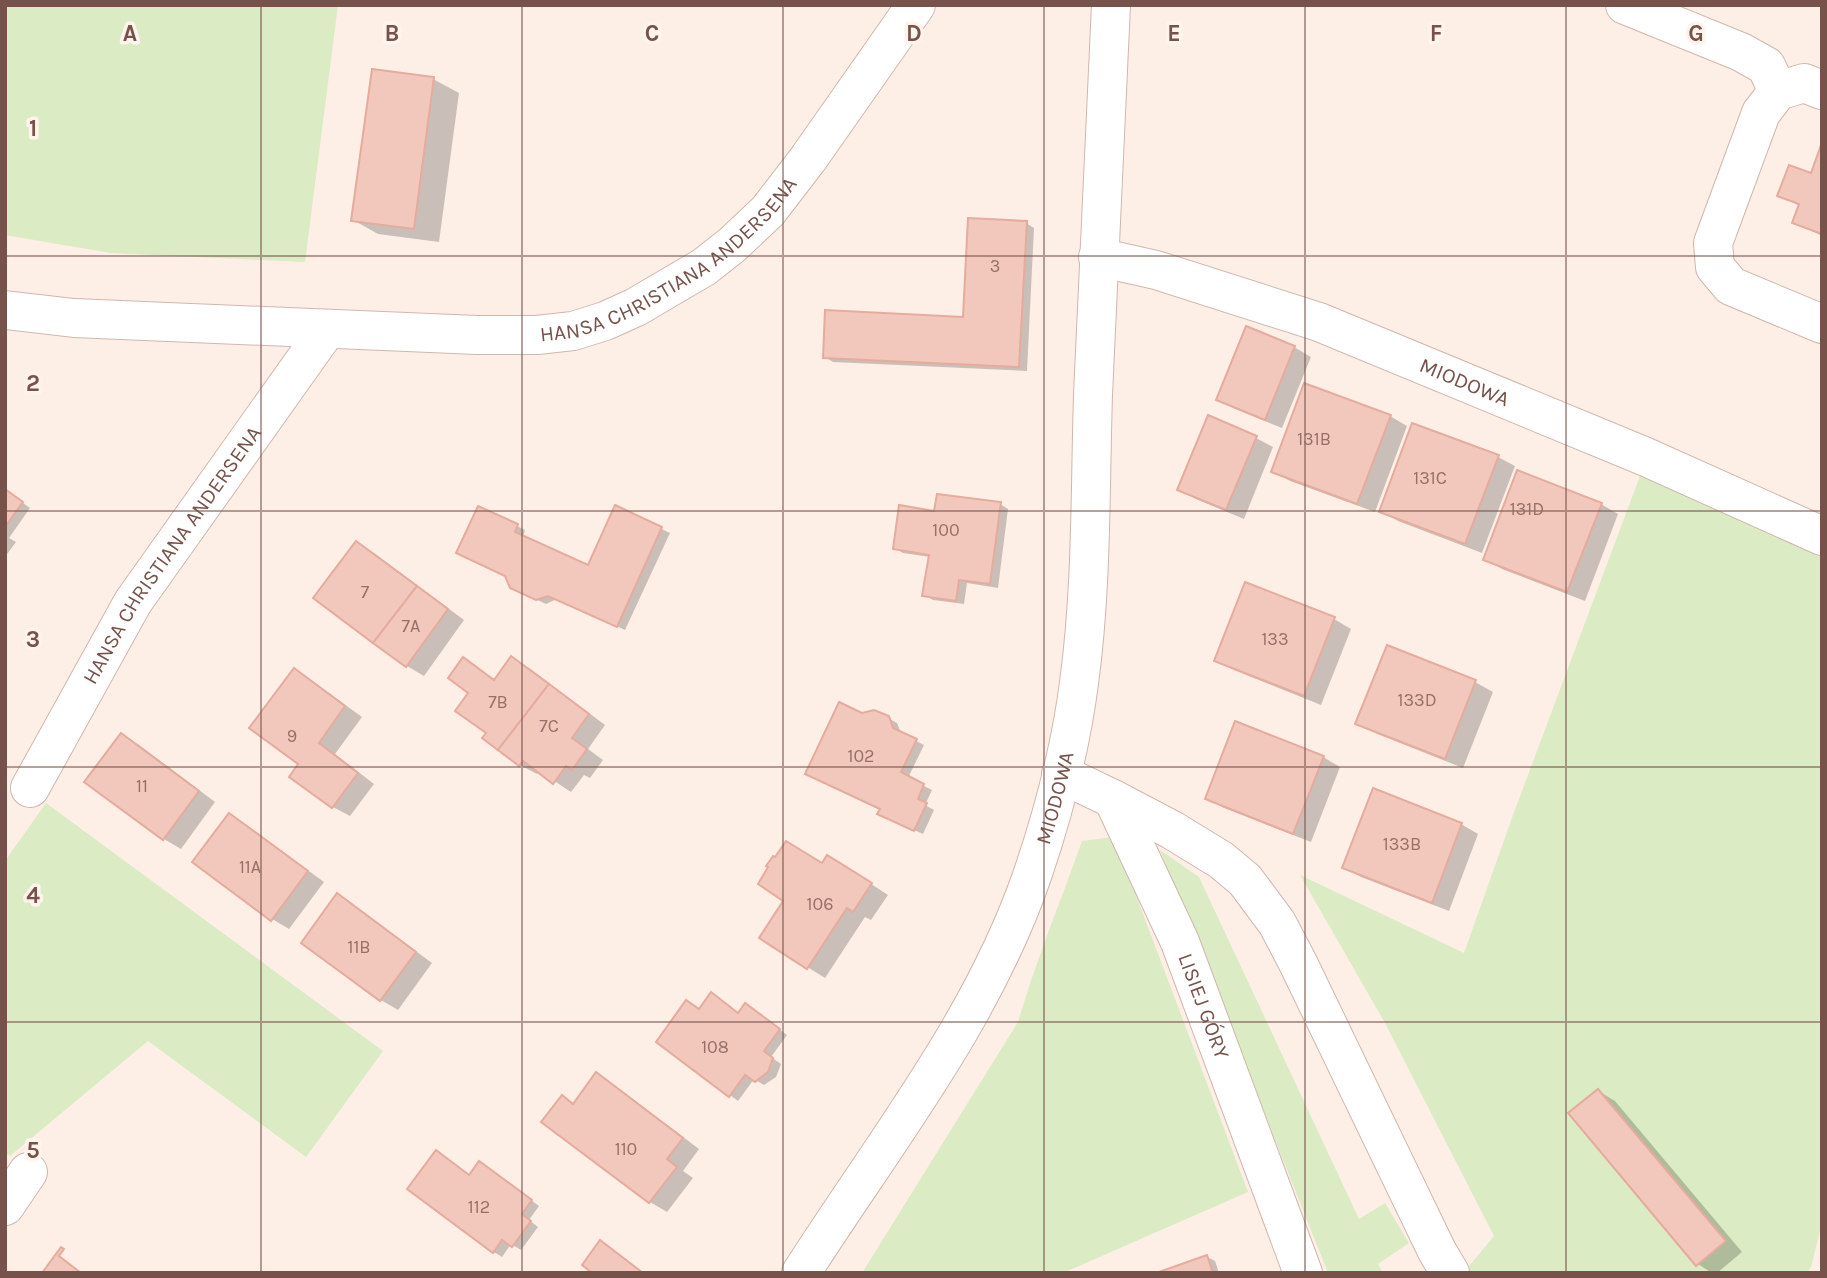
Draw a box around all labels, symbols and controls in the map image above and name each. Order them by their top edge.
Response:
text: A [123,20,137,47]
text: B [385,20,399,47]
text: C [645,20,659,47]
text: D [906,20,922,47]
text: E [1167,20,1181,47]
text: F [1430,20,1442,47]
text: G [1688,20,1704,47]
text: 1 [29,115,37,142]
street label: HANSA CHRISTIANA ANDERSENA [539,172,802,347]
house number: 3 [990,255,1000,277]
street label: MIODOWA [1416,353,1513,411]
text: 2 [26,370,40,397]
street label: HANSA CHRISTIANA ANDERSENA [78,422,266,688]
house number: 131B [1297,428,1331,450]
house number: 131C [1413,467,1447,489]
house number: 131D [1510,498,1544,520]
house number: 100 [932,519,960,541]
house number: 7 [361,581,370,603]
house number: 7A [402,615,420,637]
text: 3 [26,626,40,653]
house number: 133 [1261,628,1289,650]
house number: 133D [1397,689,1437,711]
house number: 7B [488,691,508,713]
house number: 7C [539,715,559,737]
house number: 9 [287,725,297,747]
house number: 102 [847,745,875,767]
street label: MIODOWA [1031,749,1079,847]
house number: 11 [136,775,148,797]
house number: 133B [1383,833,1421,855]
house number: 11A [239,856,261,878]
text: 4 [26,882,40,909]
house number: 106 [807,893,833,915]
house number: 11B [347,936,371,958]
street label: LISIEJ GÓRY [1173,950,1235,1063]
house number: 108 [701,1036,729,1058]
text: 5 [26,1137,40,1164]
house number: 110 [615,1138,637,1160]
house number: 112 [468,1196,490,1218]

